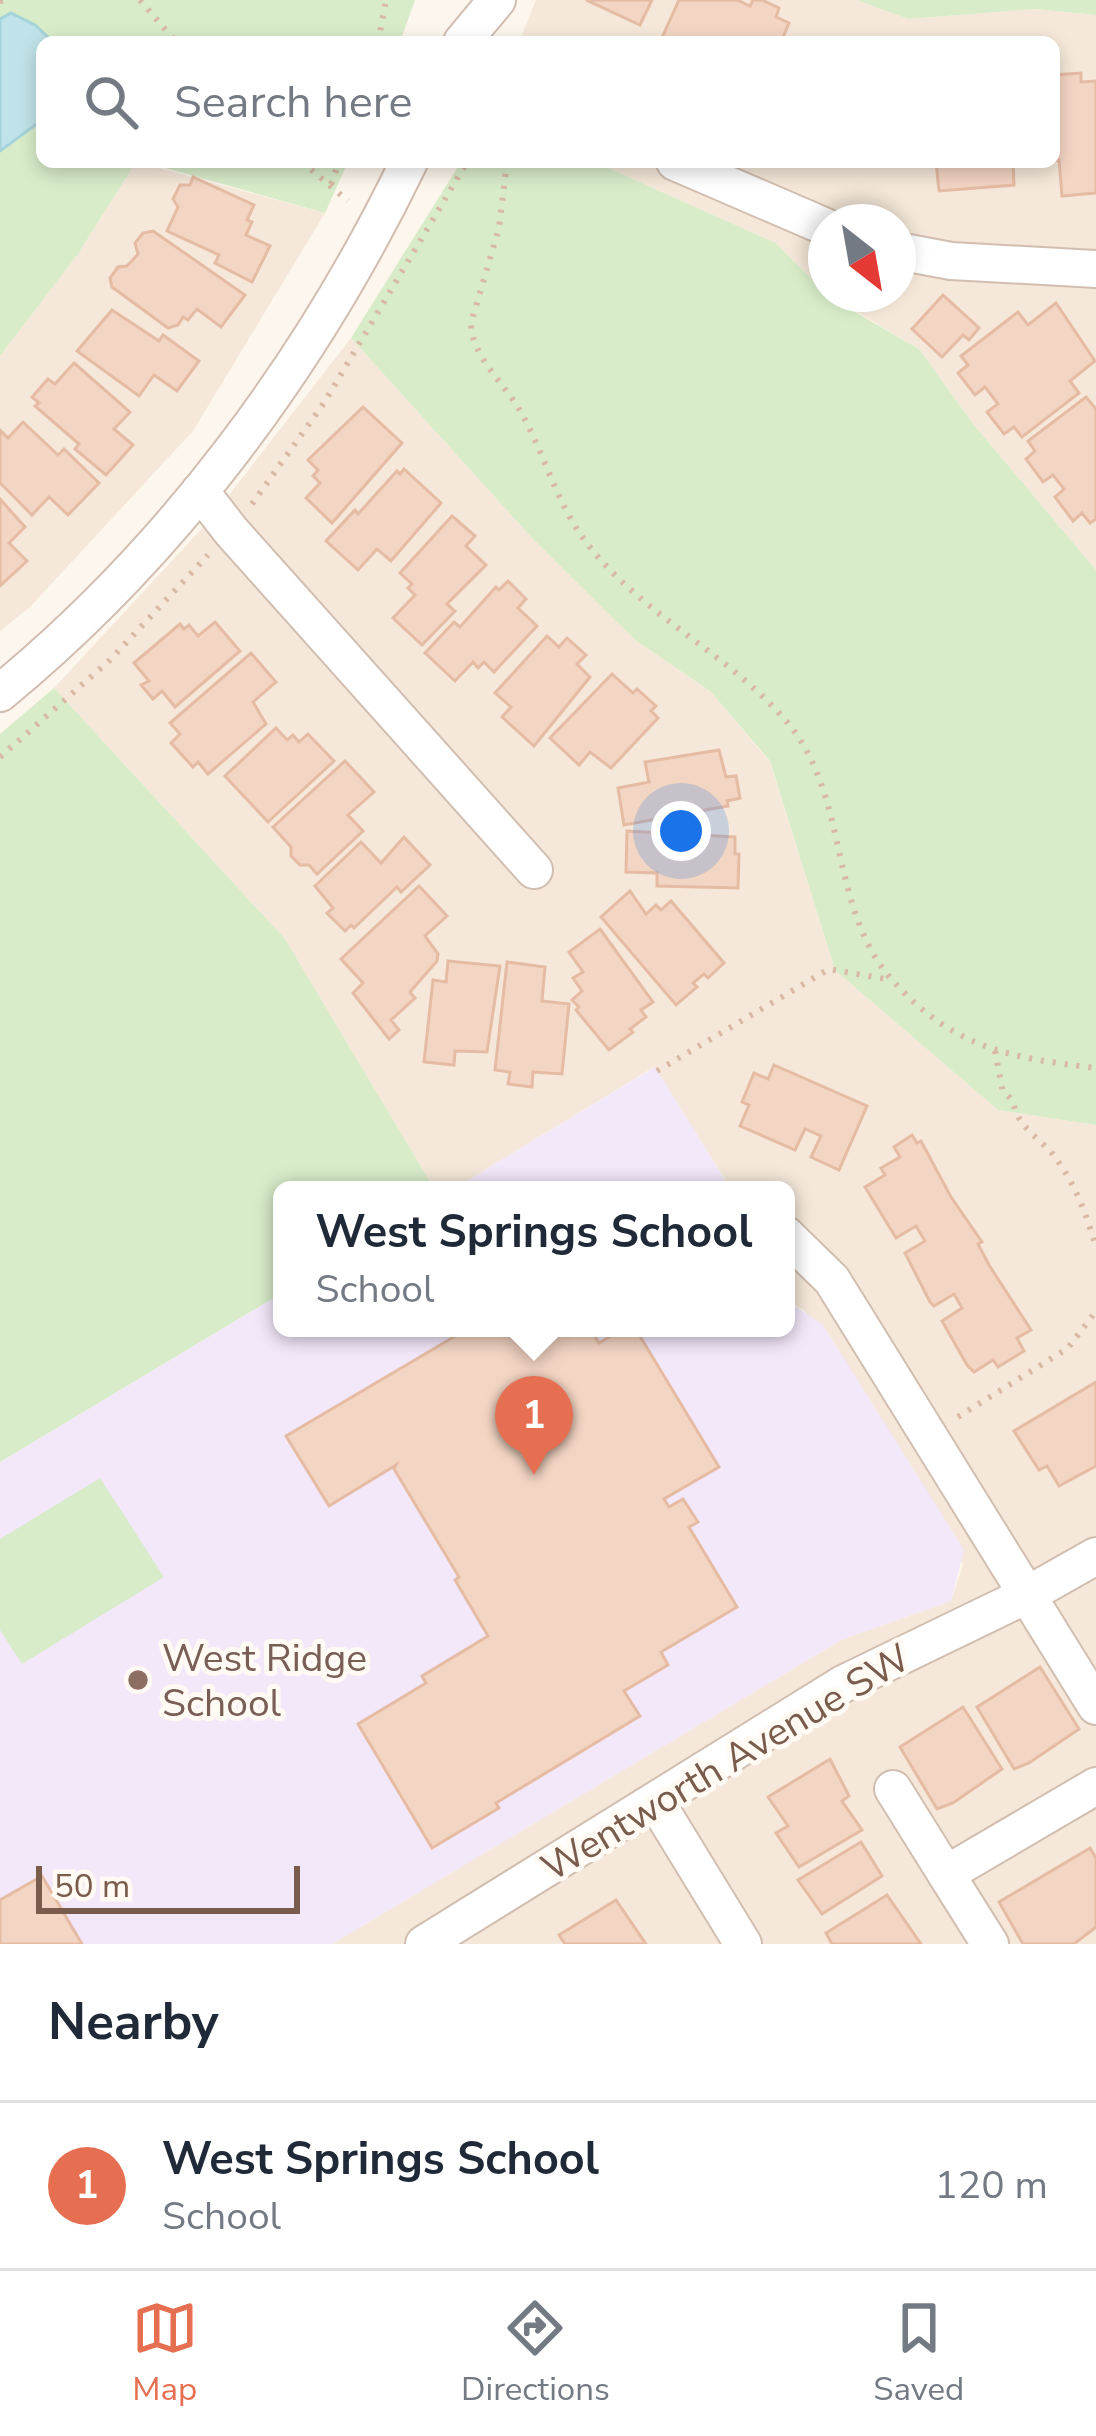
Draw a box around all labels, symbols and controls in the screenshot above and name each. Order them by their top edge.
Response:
search box [36,36,1060,168]
icon: search [78,69,144,135]
text: Search here [174,72,413,133]
north arrow [808,204,916,312]
your location [651,801,711,861]
popup [273,1181,795,1337]
text: West Springs School [315,1202,753,1263]
text: School [315,1263,435,1316]
pin: 1 [495,1376,573,1475]
place label: West Ridge School [162,1632,367,1730]
street label: Wentworth Avenue SW [532,1632,920,1894]
marker: West Ridge School [125,1667,151,1693]
scale bar [36,1860,300,1913]
text: 50 m [54,1864,130,1909]
text: Nearby [48,1987,219,2057]
text: West Springs School [162,2129,599,2190]
text: 1 [75,2159,99,2212]
text: 120 m [934,2159,1048,2212]
text: School [162,2190,281,2243]
tab: Map [132,2295,198,2412]
tab: Directions [461,2295,610,2412]
tab: Saved [873,2295,964,2412]

